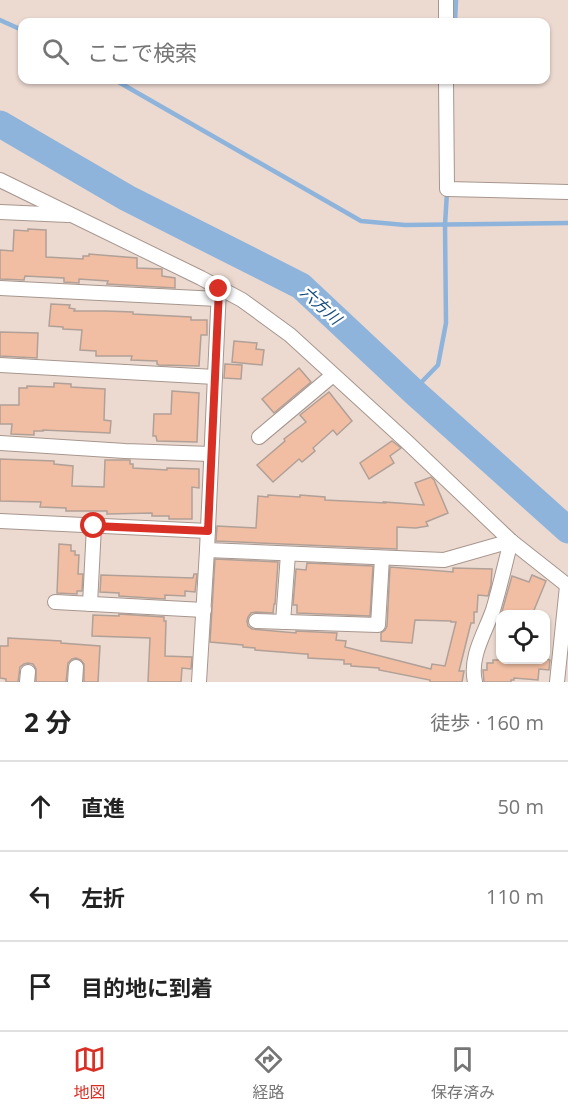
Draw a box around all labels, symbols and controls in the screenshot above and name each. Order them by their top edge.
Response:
search box [18,18,550,84]
icon: search [39,35,72,68]
text: ここで検索 [87,37,197,67]
route end [205,275,231,301]
water label: 六方川 [296,281,348,331]
route start [80,512,106,538]
map controls [496,610,550,664]
button: locate [496,610,550,664]
text: 2 分 [24,704,72,740]
text: 徒歩 · 160 m [430,709,544,736]
icon: ahead [24,790,57,823]
text: 直進 [81,792,125,822]
text: 50 m [497,793,544,820]
icon: left [24,880,57,913]
text: 左折 [81,882,125,912]
text: 110 m [486,883,544,910]
icon: arrive [24,970,57,1003]
text: 目的地に到着 [81,972,213,1002]
tab: 地図 [73,1043,106,1103]
tab: 経路 [252,1043,285,1103]
tab: 保存済み [431,1043,495,1103]

